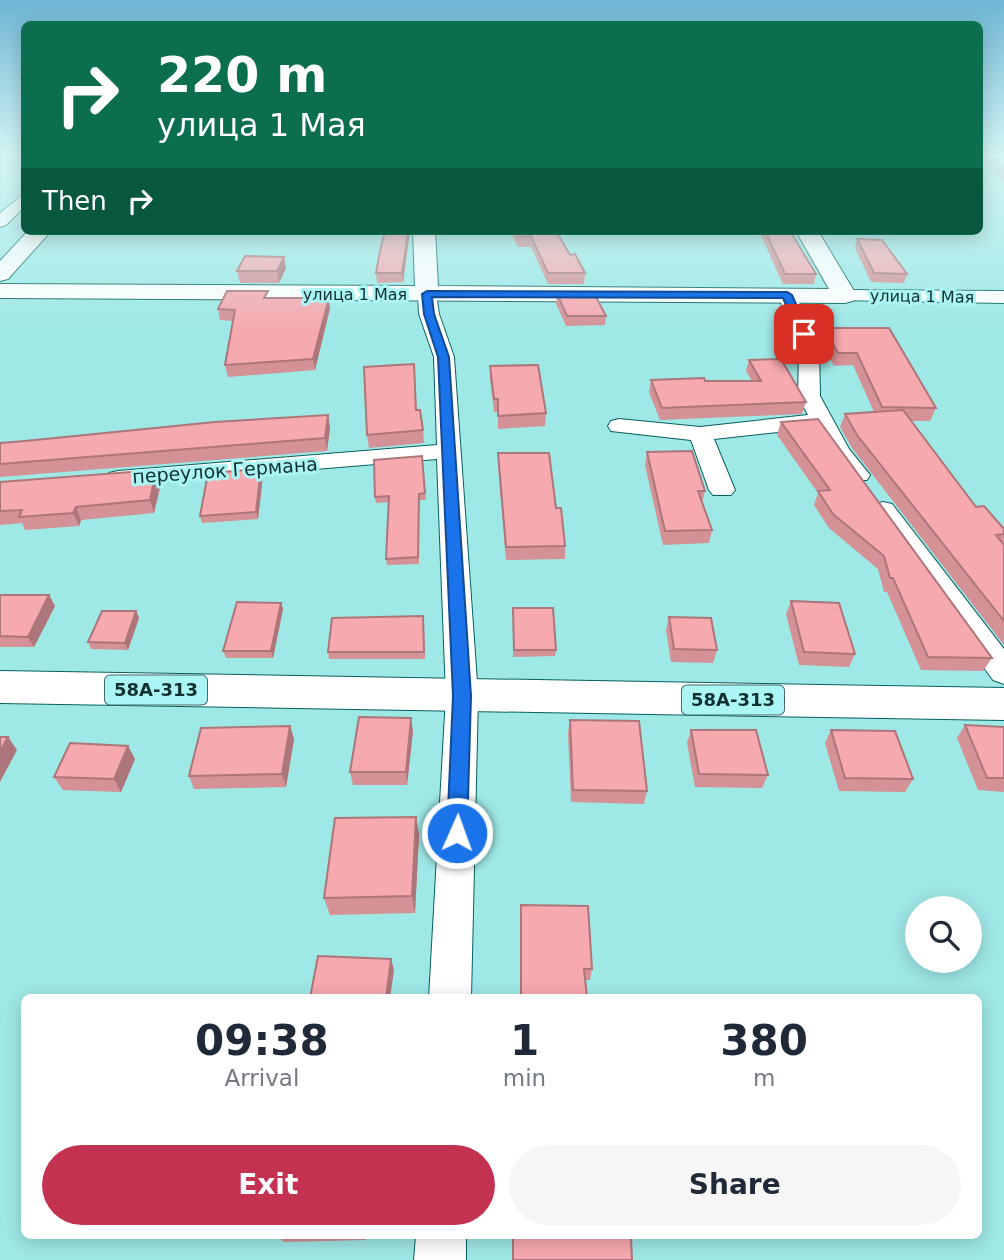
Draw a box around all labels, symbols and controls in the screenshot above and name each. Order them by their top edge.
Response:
text: 220 m [157,47,327,104]
icon: right [42,49,133,140]
text: улица 1 Мая [157,106,366,144]
icon: right [121,182,159,220]
text: Then [42,186,107,216]
street label: улица 1 Мая [303,285,407,304]
street label: улица 1 Мая [870,286,974,307]
pin [774,304,834,364]
icon: arrive [785,315,823,353]
street label: переулок Германа [132,453,318,487]
road number: 58А-313 [105,676,207,704]
road number: 58А-313 [682,686,784,714]
position arrow [420,796,494,870]
map controls [905,896,982,973]
button: search [905,896,982,973]
text: 09:38 [195,1016,329,1065]
text: 1 [510,1016,539,1065]
text: 380 [720,1016,808,1065]
text: Arrival [225,1065,299,1091]
text: min [503,1065,546,1091]
text: m [753,1065,775,1091]
button: Exit [42,1145,495,1225]
button: Share [509,1145,961,1225]

